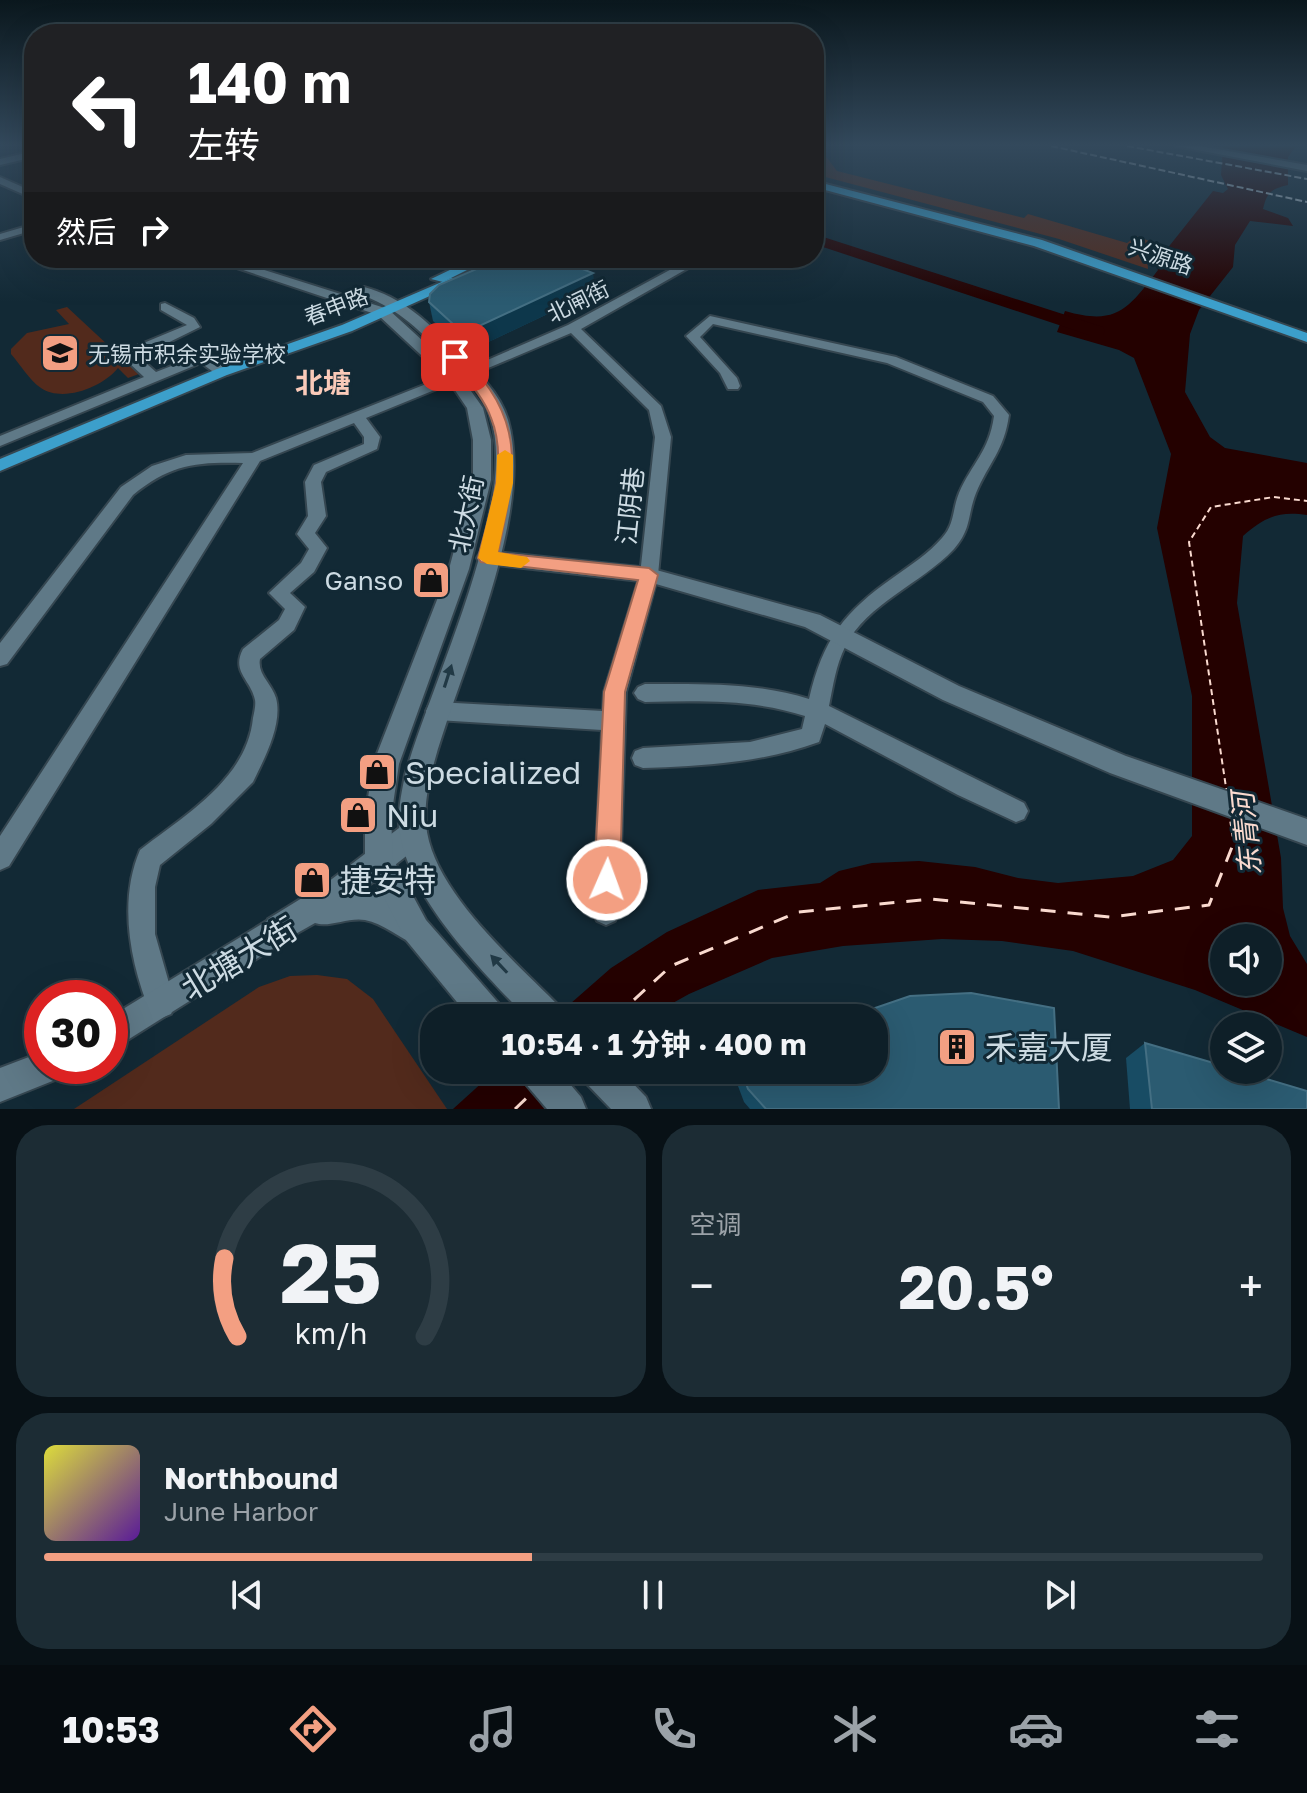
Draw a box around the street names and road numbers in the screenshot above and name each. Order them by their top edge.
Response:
street label: 兴源路 [1125,232,1197,280]
street label: 北闸街 [542,274,614,328]
street label: 春申路 [300,282,372,330]
street label: 江阴巷 [611,466,649,546]
street label: 北大街 [443,473,489,555]
street label: 北塘大街 [174,909,304,1007]

